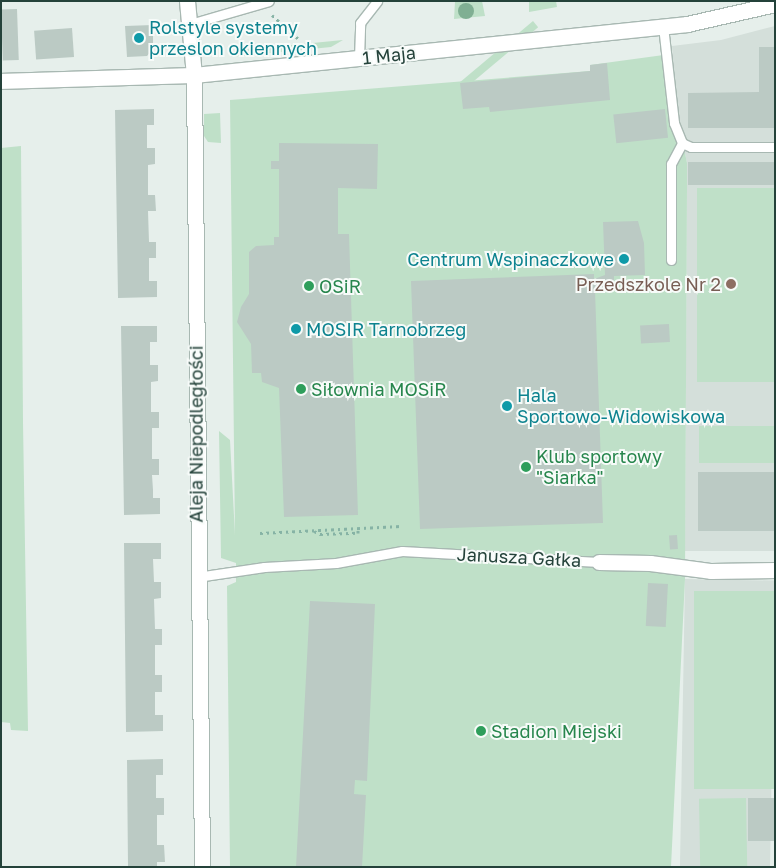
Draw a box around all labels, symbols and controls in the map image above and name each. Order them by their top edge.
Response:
place label: Rolstyle systemy przeslon okiennych [149,17,317,59]
marker: Rolstyle systemy przeslon okiennych [133,32,145,44]
street label: 1 Maja [361,41,417,69]
place label: Centrum Wspinaczkowe [407,248,614,270]
marker: Centrum Wspinaczkowe [618,253,630,265]
place label: Przedszkole Nr 2 [576,273,721,295]
place label: OSiR [319,275,361,297]
marker: Przedszkole Nr 2 [725,278,737,290]
marker: OSiR [303,280,315,292]
place label: MOSIR Tarnobrzeg [306,318,466,340]
marker: MOSIR Tarnobrzeg [290,323,302,335]
street label: Aleja Niepodległości [185,345,207,523]
place label: Siłownia MOSiR [311,378,446,400]
marker: Siłownia MOSiR [295,383,307,395]
place label: Hala Sportowo-Widowiskowa [517,385,725,428]
marker: Hala Sportowo-Widowiskowa [501,400,513,412]
place label: Klub sportowy "Siarka" [536,446,662,488]
marker: Klub sportowy "Siarka" [520,461,532,473]
street label: Janusza Gałka [456,543,582,571]
place label: Stadion Miejski [491,720,622,742]
marker: Stadion Miejski [475,725,487,737]

